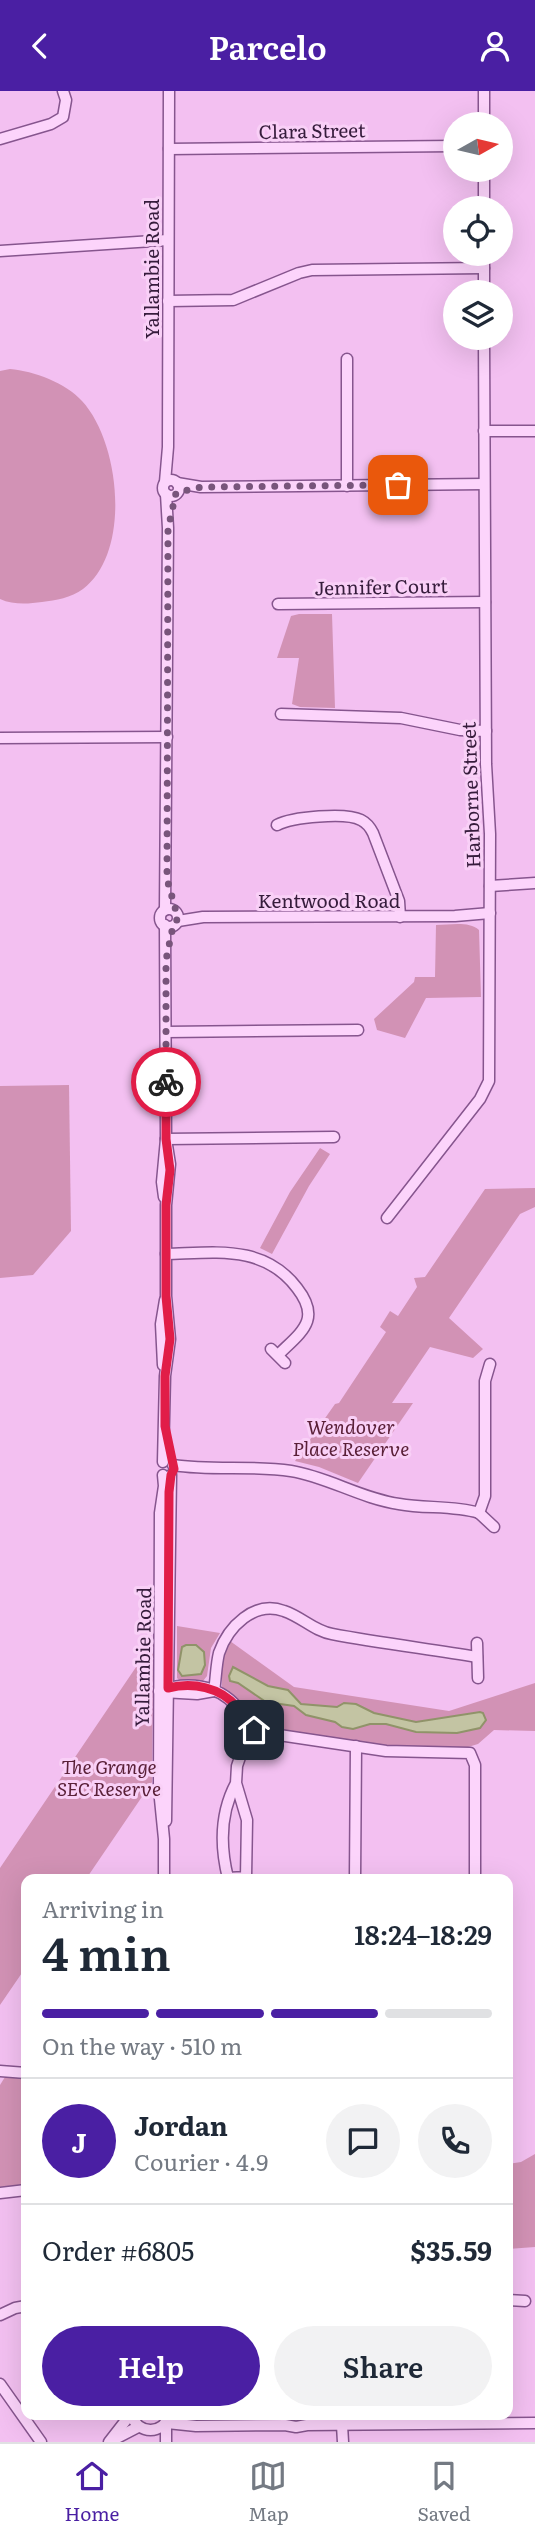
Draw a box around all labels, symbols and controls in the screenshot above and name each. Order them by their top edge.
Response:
text: Parcelo [208,22,327,70]
icon: back [21,27,59,65]
icon: person [476,27,514,65]
north arrow [443,112,513,182]
map controls [443,112,513,350]
street label: Clara Street [258,115,366,145]
button: locate [443,196,513,266]
street label: Yallambie Road [137,199,165,339]
button: layers [443,280,513,350]
pin [368,455,428,515]
icon: bag [379,466,417,504]
street label: Jennifer Court [314,571,448,601]
street label: Harborne Street [453,721,487,869]
street label: Kentwood Road [258,886,401,914]
courier [131,1047,201,1117]
icon: bike [147,1063,185,1101]
park label: Wendover Place Reserve [293,1412,409,1462]
street label: Yallambie Road [127,1586,157,1727]
pin [224,1700,284,1760]
icon: home [235,1711,273,1749]
park label: The Grange SEC Reserve [57,1752,161,1802]
text: Arriving in [42,1891,164,1925]
text: 18:24–18:29 [354,1914,492,1953]
text: 4 min [42,1917,171,1985]
text: On the way · 510 m [42,2028,242,2062]
button: chat [326,2104,400,2178]
button: phone [418,2104,492,2178]
text: Jordan [134,2105,228,2144]
text: J [72,2122,86,2161]
text: Courier · 4.9 [134,2144,268,2178]
text: Order #6805 [42,2230,194,2269]
text: $35.59 [411,2230,492,2269]
button: Help [42,2326,260,2406]
button: Share [274,2326,492,2406]
tab: Home [64,2457,119,2527]
tab: Map [248,2457,289,2527]
tab: Saved [418,2457,471,2527]

